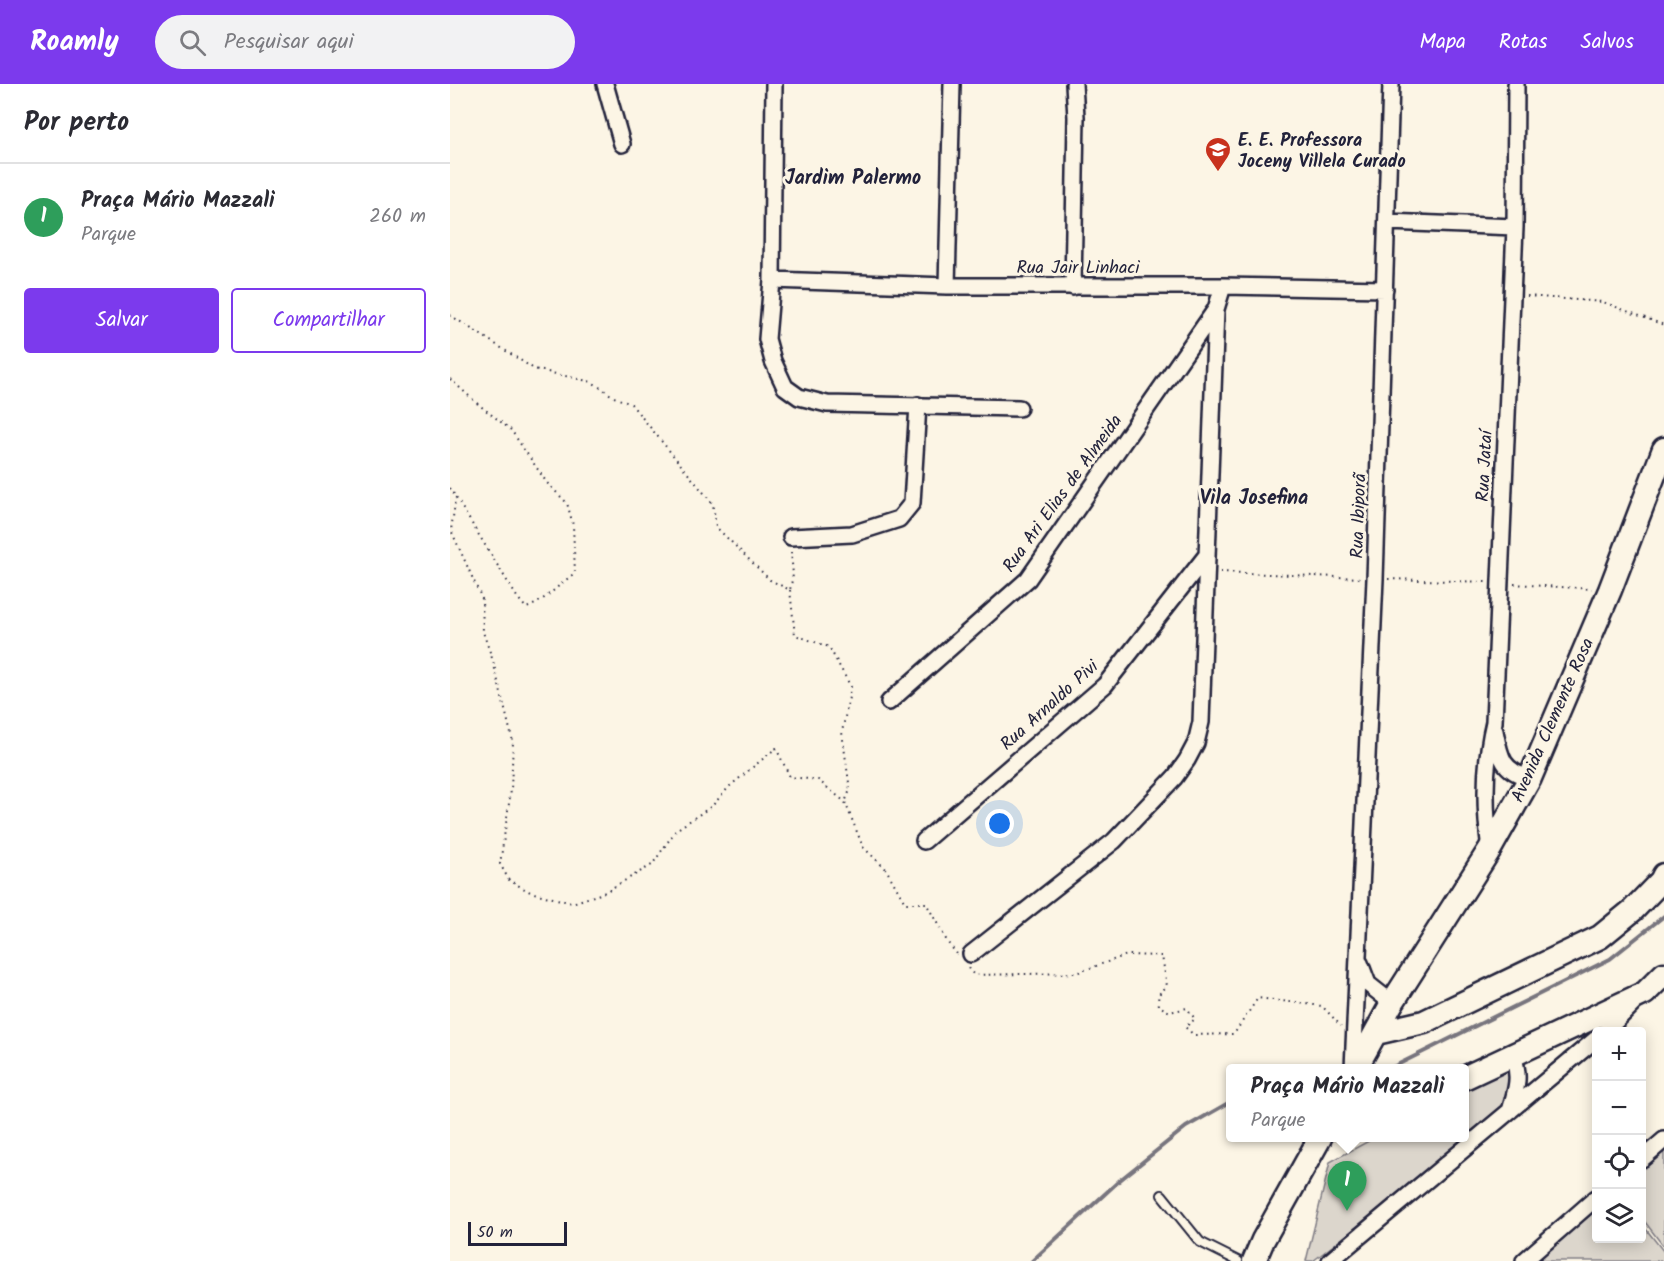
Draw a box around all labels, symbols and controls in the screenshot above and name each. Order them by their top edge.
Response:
search box [155,15,575,69]
text: Roamly [30,20,119,65]
text: Pesquisar aqui [224,25,354,60]
icon: search [176,26,209,59]
text: Mapa [1420,26,1466,59]
text: Rotas [1499,26,1548,59]
text: Salvos [1581,26,1634,59]
text: Por perto [24,102,129,144]
place label: E. E. Professora Joceny Villela Curado [1238,127,1406,177]
school or university icon: E. E. Professora Joceny Villela Curado [1203,135,1233,173]
district label: Jardim Palermo [785,163,921,195]
text: Praça Mário Mazzali [81,184,275,219]
text: 1 [40,201,47,233]
text: 260 m [369,201,426,233]
text: Parque [81,219,136,251]
street label: Rua Jair Linhaci [1016,254,1140,283]
button: Salvar [24,288,219,353]
button: Compartilhar [231,288,426,353]
street label: Rua Ari Elias de Almeida [996,409,1131,579]
street label: Rua Jataí [1469,427,1502,502]
street label: Rua Ibiporã [1344,471,1376,559]
district label: Vila Josefina [1200,483,1308,515]
street label: Avenida Clemente Rosa [1504,634,1603,808]
street label: Rua Arnaldo Pivi [994,653,1106,759]
your location [985,809,1014,838]
map controls [1592,1027,1646,1243]
button: + [1592,1027,1646,1081]
popup [1226,1064,1469,1142]
text: Praça Mário Mazzali [1251,1070,1444,1105]
button: − [1592,1081,1646,1135]
text: Parque [1251,1105,1306,1137]
button: locate [1592,1135,1646,1189]
pin: 1 [1328,1162,1366,1211]
button: layers [1592,1189,1646,1243]
scale bar [468,1219,567,1246]
text: 50 m [477,1220,513,1245]

